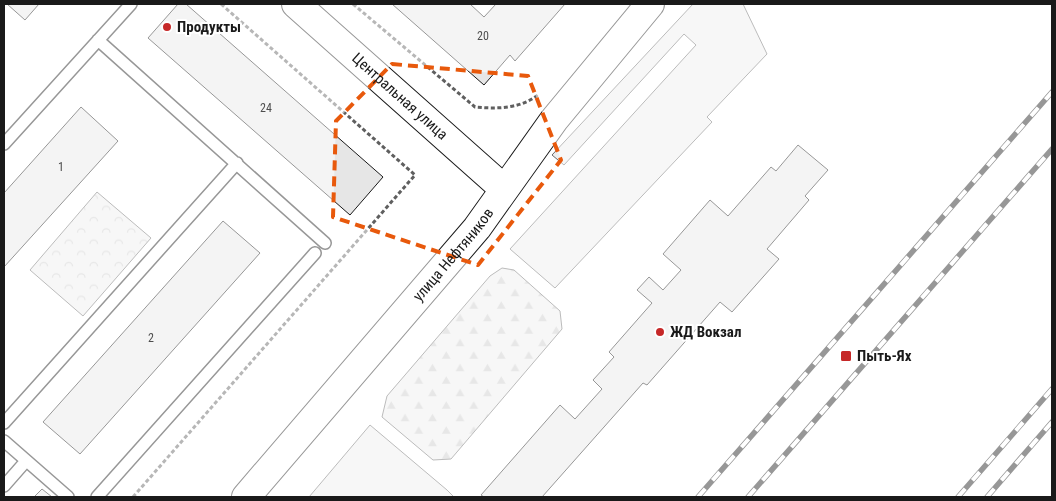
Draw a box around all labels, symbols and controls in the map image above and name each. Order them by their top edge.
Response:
place label: Продукты [177,18,241,36]
marker: Продукты [161,21,173,33]
house number: 20 [477,29,489,43]
street label: Центральная улица [348,49,451,144]
house number: 24 [260,101,272,115]
house number: 1 [58,160,64,174]
street label: улица Нефтяников [409,204,497,305]
place label: ЖД Вокзал [670,323,741,341]
marker: ЖД Вокзал [654,326,666,338]
house number: 2 [148,331,154,345]
place label: Пыть-Ях [857,347,912,365]
marker: Пыть-Ях [839,349,853,363]

